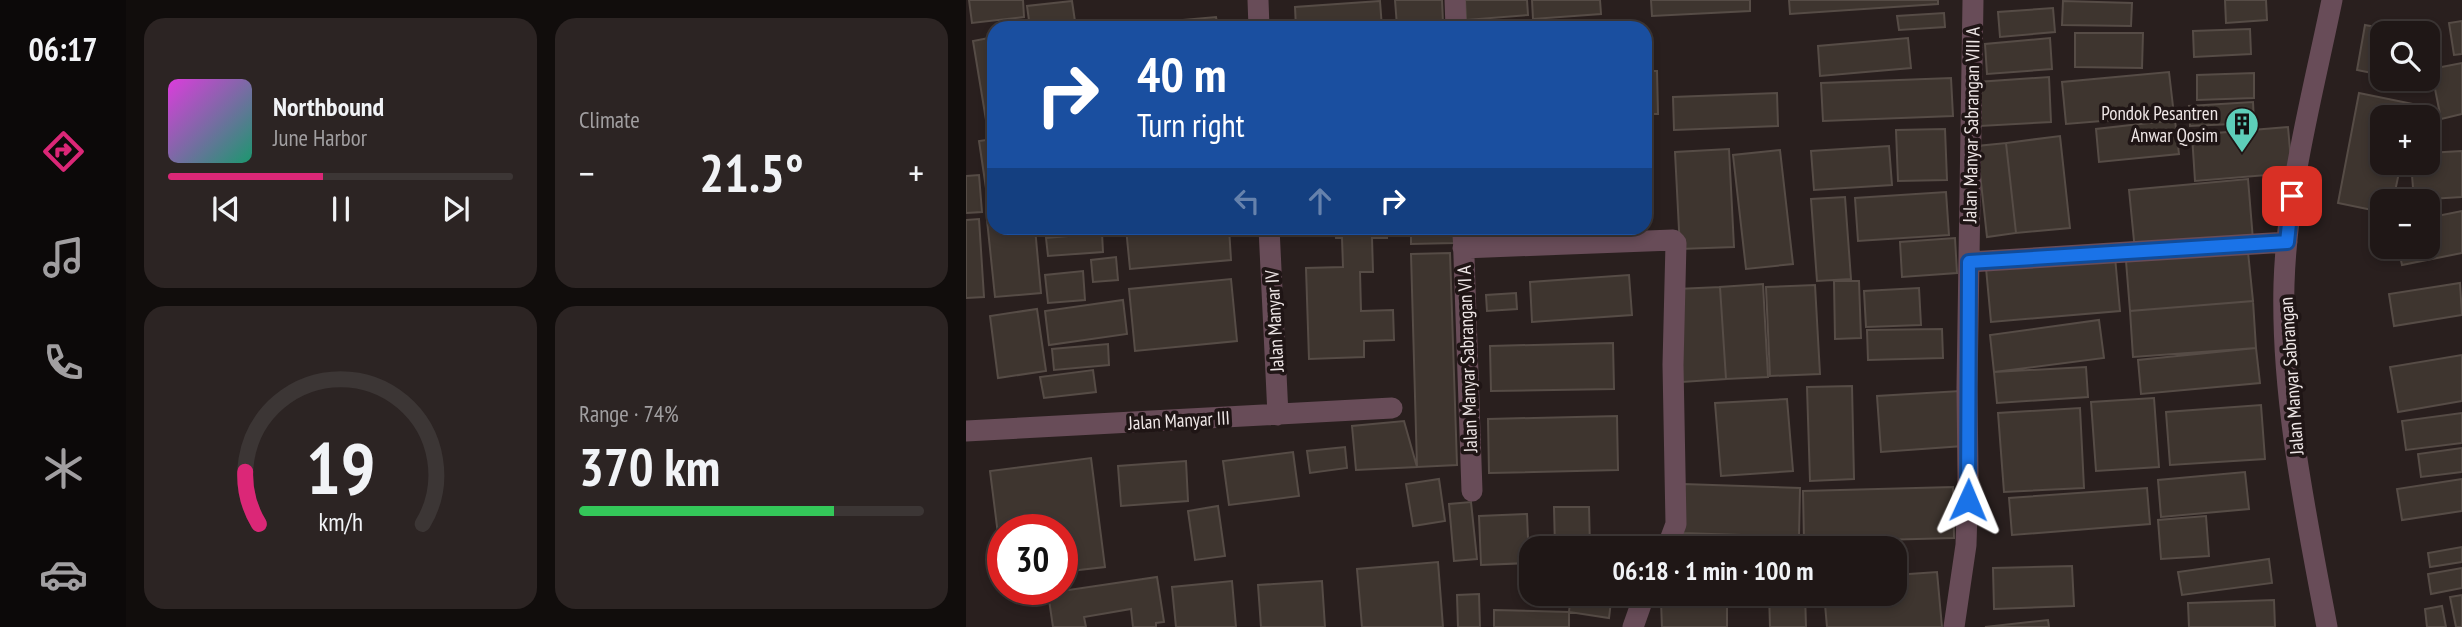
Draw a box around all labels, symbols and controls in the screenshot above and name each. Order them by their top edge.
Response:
map controls [2370,21,2440,259]
button: search [2370,21,2440,91]
street label: Jalan Manyar Sabrangan VIII A [1957,27,1985,224]
text: 06:17 [28,28,98,70]
text: 40 m [1137,42,1226,106]
icon: right [1022,49,1113,140]
text: Northbound [273,90,384,123]
place label: Pondok Pesantren Anwar Qosim [2101,101,2218,147]
text: Turn right [1137,104,1245,146]
text: Climate [579,105,640,134]
building icon: Pondok Pesantren Anwar Qosim [2223,105,2261,154]
button: + [2370,105,2440,175]
text: June Harbor [273,123,367,152]
icon: directions [39,127,88,176]
text: 21.5° [699,139,804,206]
text: − [579,148,595,197]
text: + [908,148,924,197]
pin [2262,166,2322,226]
icon: arrive [2273,177,2311,215]
icon: left [1228,182,1266,220]
icon: ahead [1301,182,1339,220]
icon: right [1374,182,1412,220]
button: − [2370,189,2440,259]
icon: previous [207,190,245,228]
icon: pause [322,190,360,228]
icon: next [437,190,475,228]
icon: music [39,233,88,282]
street label: Jalan Manyar Sabrangan VI A [1452,265,1482,454]
street label: Jalan Manyar IV [1259,269,1289,373]
street label: Jalan Manyar Sabrangan [2274,296,2309,457]
icon: phone [39,338,88,387]
text: Range · 74% [579,399,679,428]
street label: Jalan Manyar III [1126,405,1231,435]
text: 19 [306,420,375,514]
text: 370 km [579,433,720,500]
icon: climate [39,444,88,493]
position arrow [1931,463,2005,537]
text: km/h [318,505,363,537]
speed limit sign: 30 [987,514,1078,605]
icon: car [39,550,88,599]
text: 06:18 · 1 min · 100 m [1613,554,1813,587]

